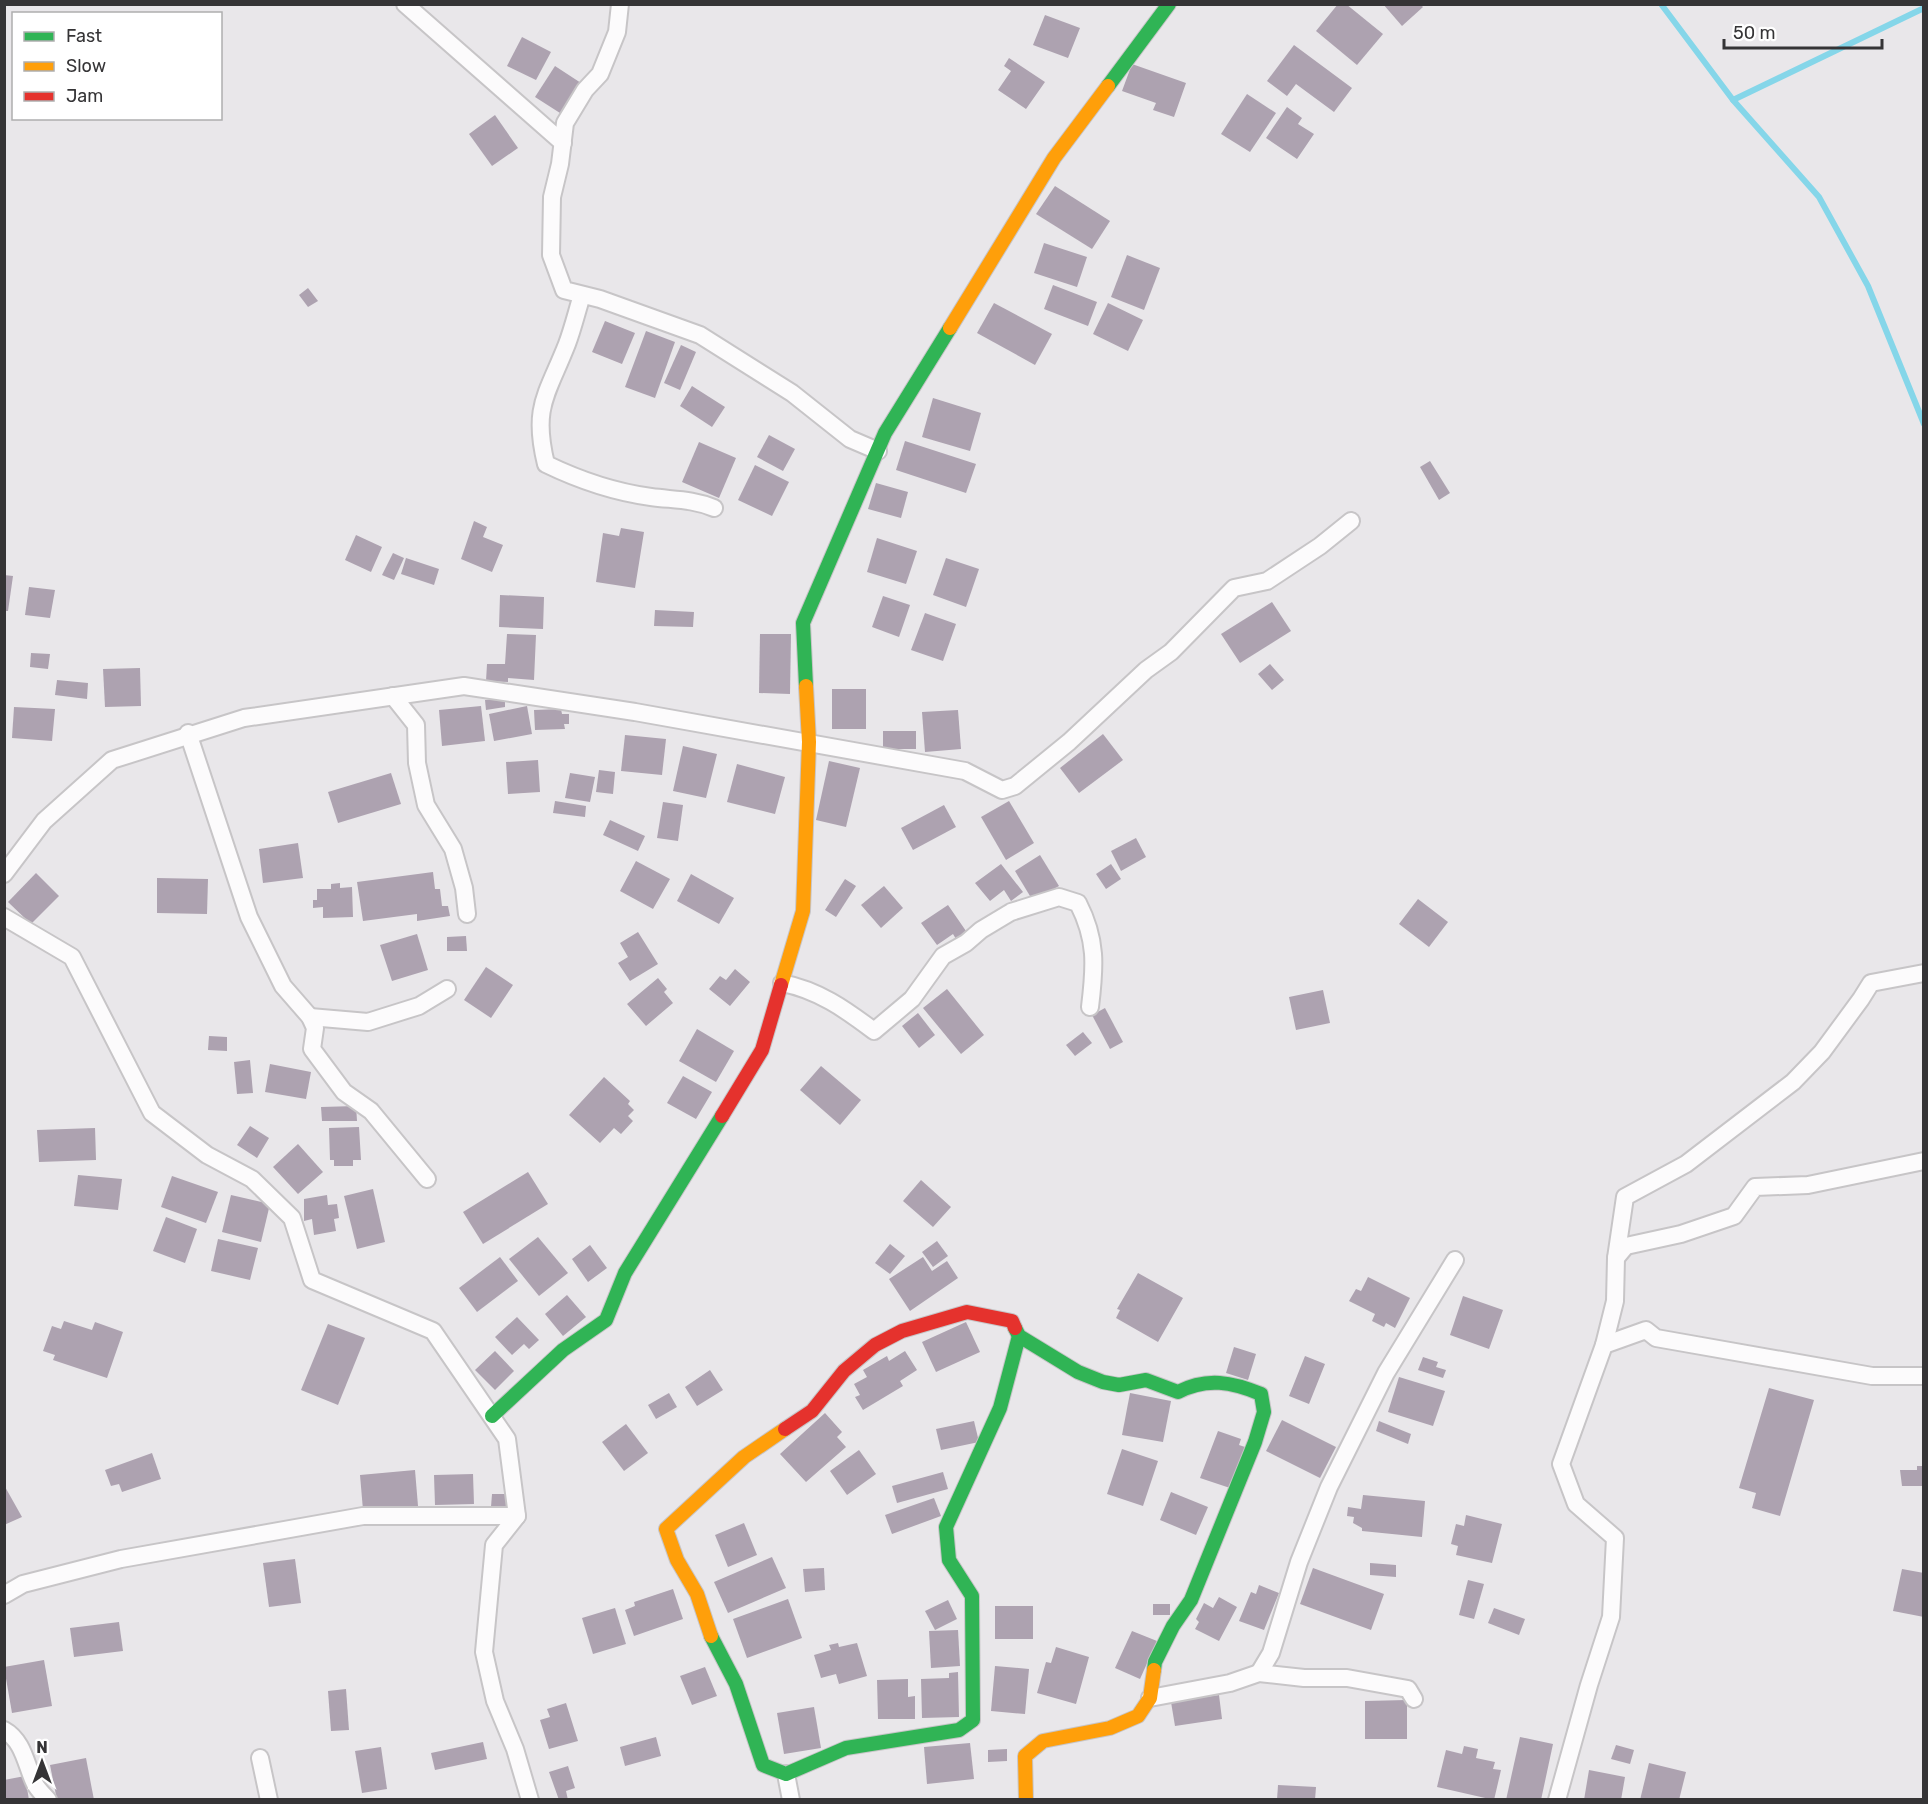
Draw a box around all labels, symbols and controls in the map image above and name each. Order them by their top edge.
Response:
legend [12,12,222,120]
scale bar [1724,12,1882,50]
text: 50 m [1733,22,1776,44]
text: Fast [66,25,102,47]
text: Slow [66,55,106,77]
text: Jam [66,85,103,107]
north arrow [12,1732,72,1792]
text: N [36,1738,48,1757]

